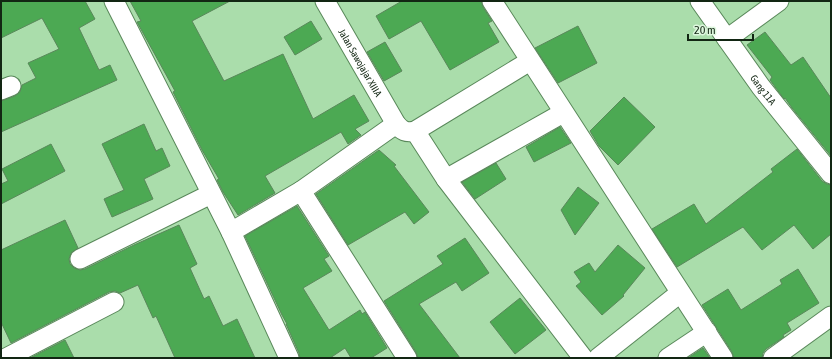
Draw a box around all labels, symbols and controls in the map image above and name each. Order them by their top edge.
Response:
scale bar [688,16,753,42]
text: 20 m [694,23,716,37]
street label: Jalan Sawojajar XIIIA [336,27,384,99]
street label: Gang 11A [748,73,778,107]

